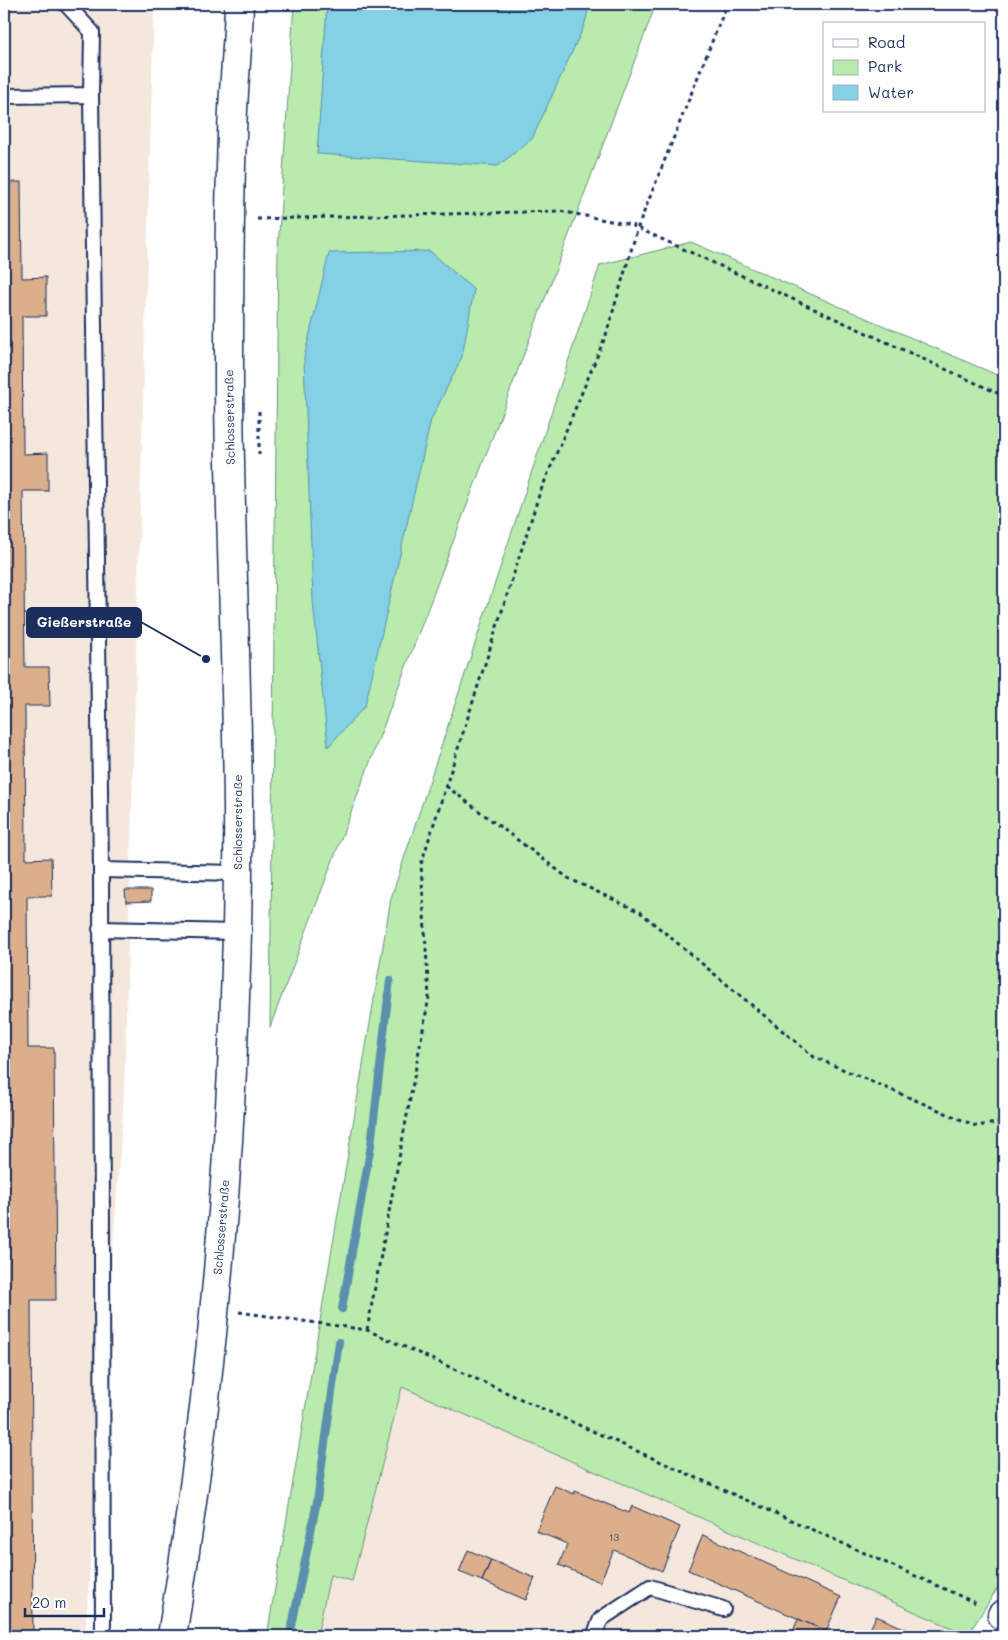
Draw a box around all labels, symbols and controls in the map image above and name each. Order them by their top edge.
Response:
legend [823,22,986,112]
text: Road [868,32,905,52]
text: Park [868,56,902,76]
text: Water [868,82,914,102]
street label: Schlosserstraße [220,369,238,465]
callout: Gießerstraße [27,608,141,637]
text: Gießerstraße [37,612,131,631]
street label: Schlosserstraße [229,774,245,870]
street label: Schlosserstraße [209,1179,232,1275]
house number: 13 [609,1530,619,1544]
scale bar [25,1585,104,1617]
text: 20 m [32,1592,66,1612]

